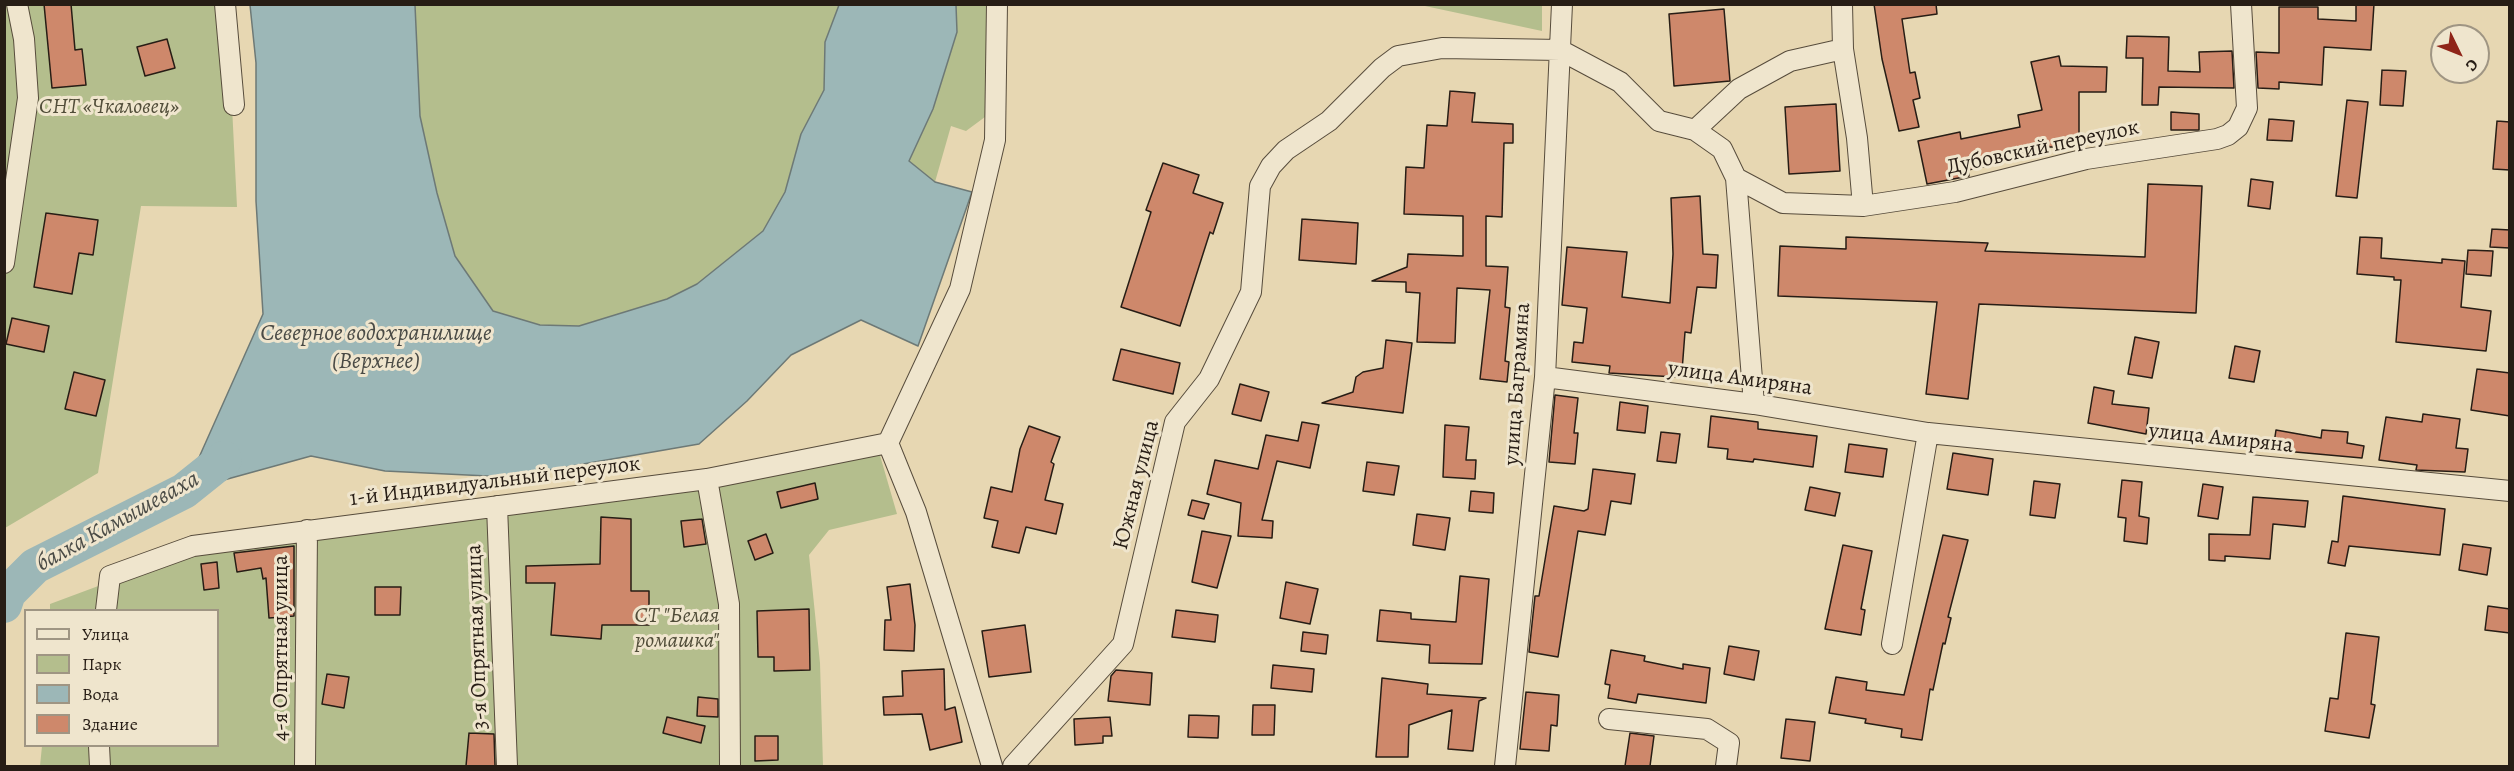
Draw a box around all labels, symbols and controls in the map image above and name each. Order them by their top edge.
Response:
north arrow [2430,24,2490,84]
text: С [2460,54,2483,76]
park label: СНТ «Чкаловец» [39,95,179,121]
street label: Дубовский переулок [1944,115,2142,181]
street label: улица Баграмяна [1499,302,1537,466]
water label: Северное водохранилище (Верхнее) [260,320,492,376]
street label: улица Амиряна [1666,356,1814,402]
street label: Южная улица [1108,417,1166,553]
street label: улица Амиряна [2147,418,2295,460]
street label: 1-й Индивидуальный переулок [348,451,642,513]
water label: балка Камышеваха [31,465,205,579]
street label: 3-я Опрятная улица [462,544,494,730]
street label: 4-я Опрятная улица [269,555,295,741]
park label: СТ "Белая ромашка" [635,604,719,656]
legend [24,609,219,747]
text: Улица [82,622,129,646]
text: Парк [82,652,122,676]
text: Вода [82,682,119,706]
text: Здание [82,712,138,736]

